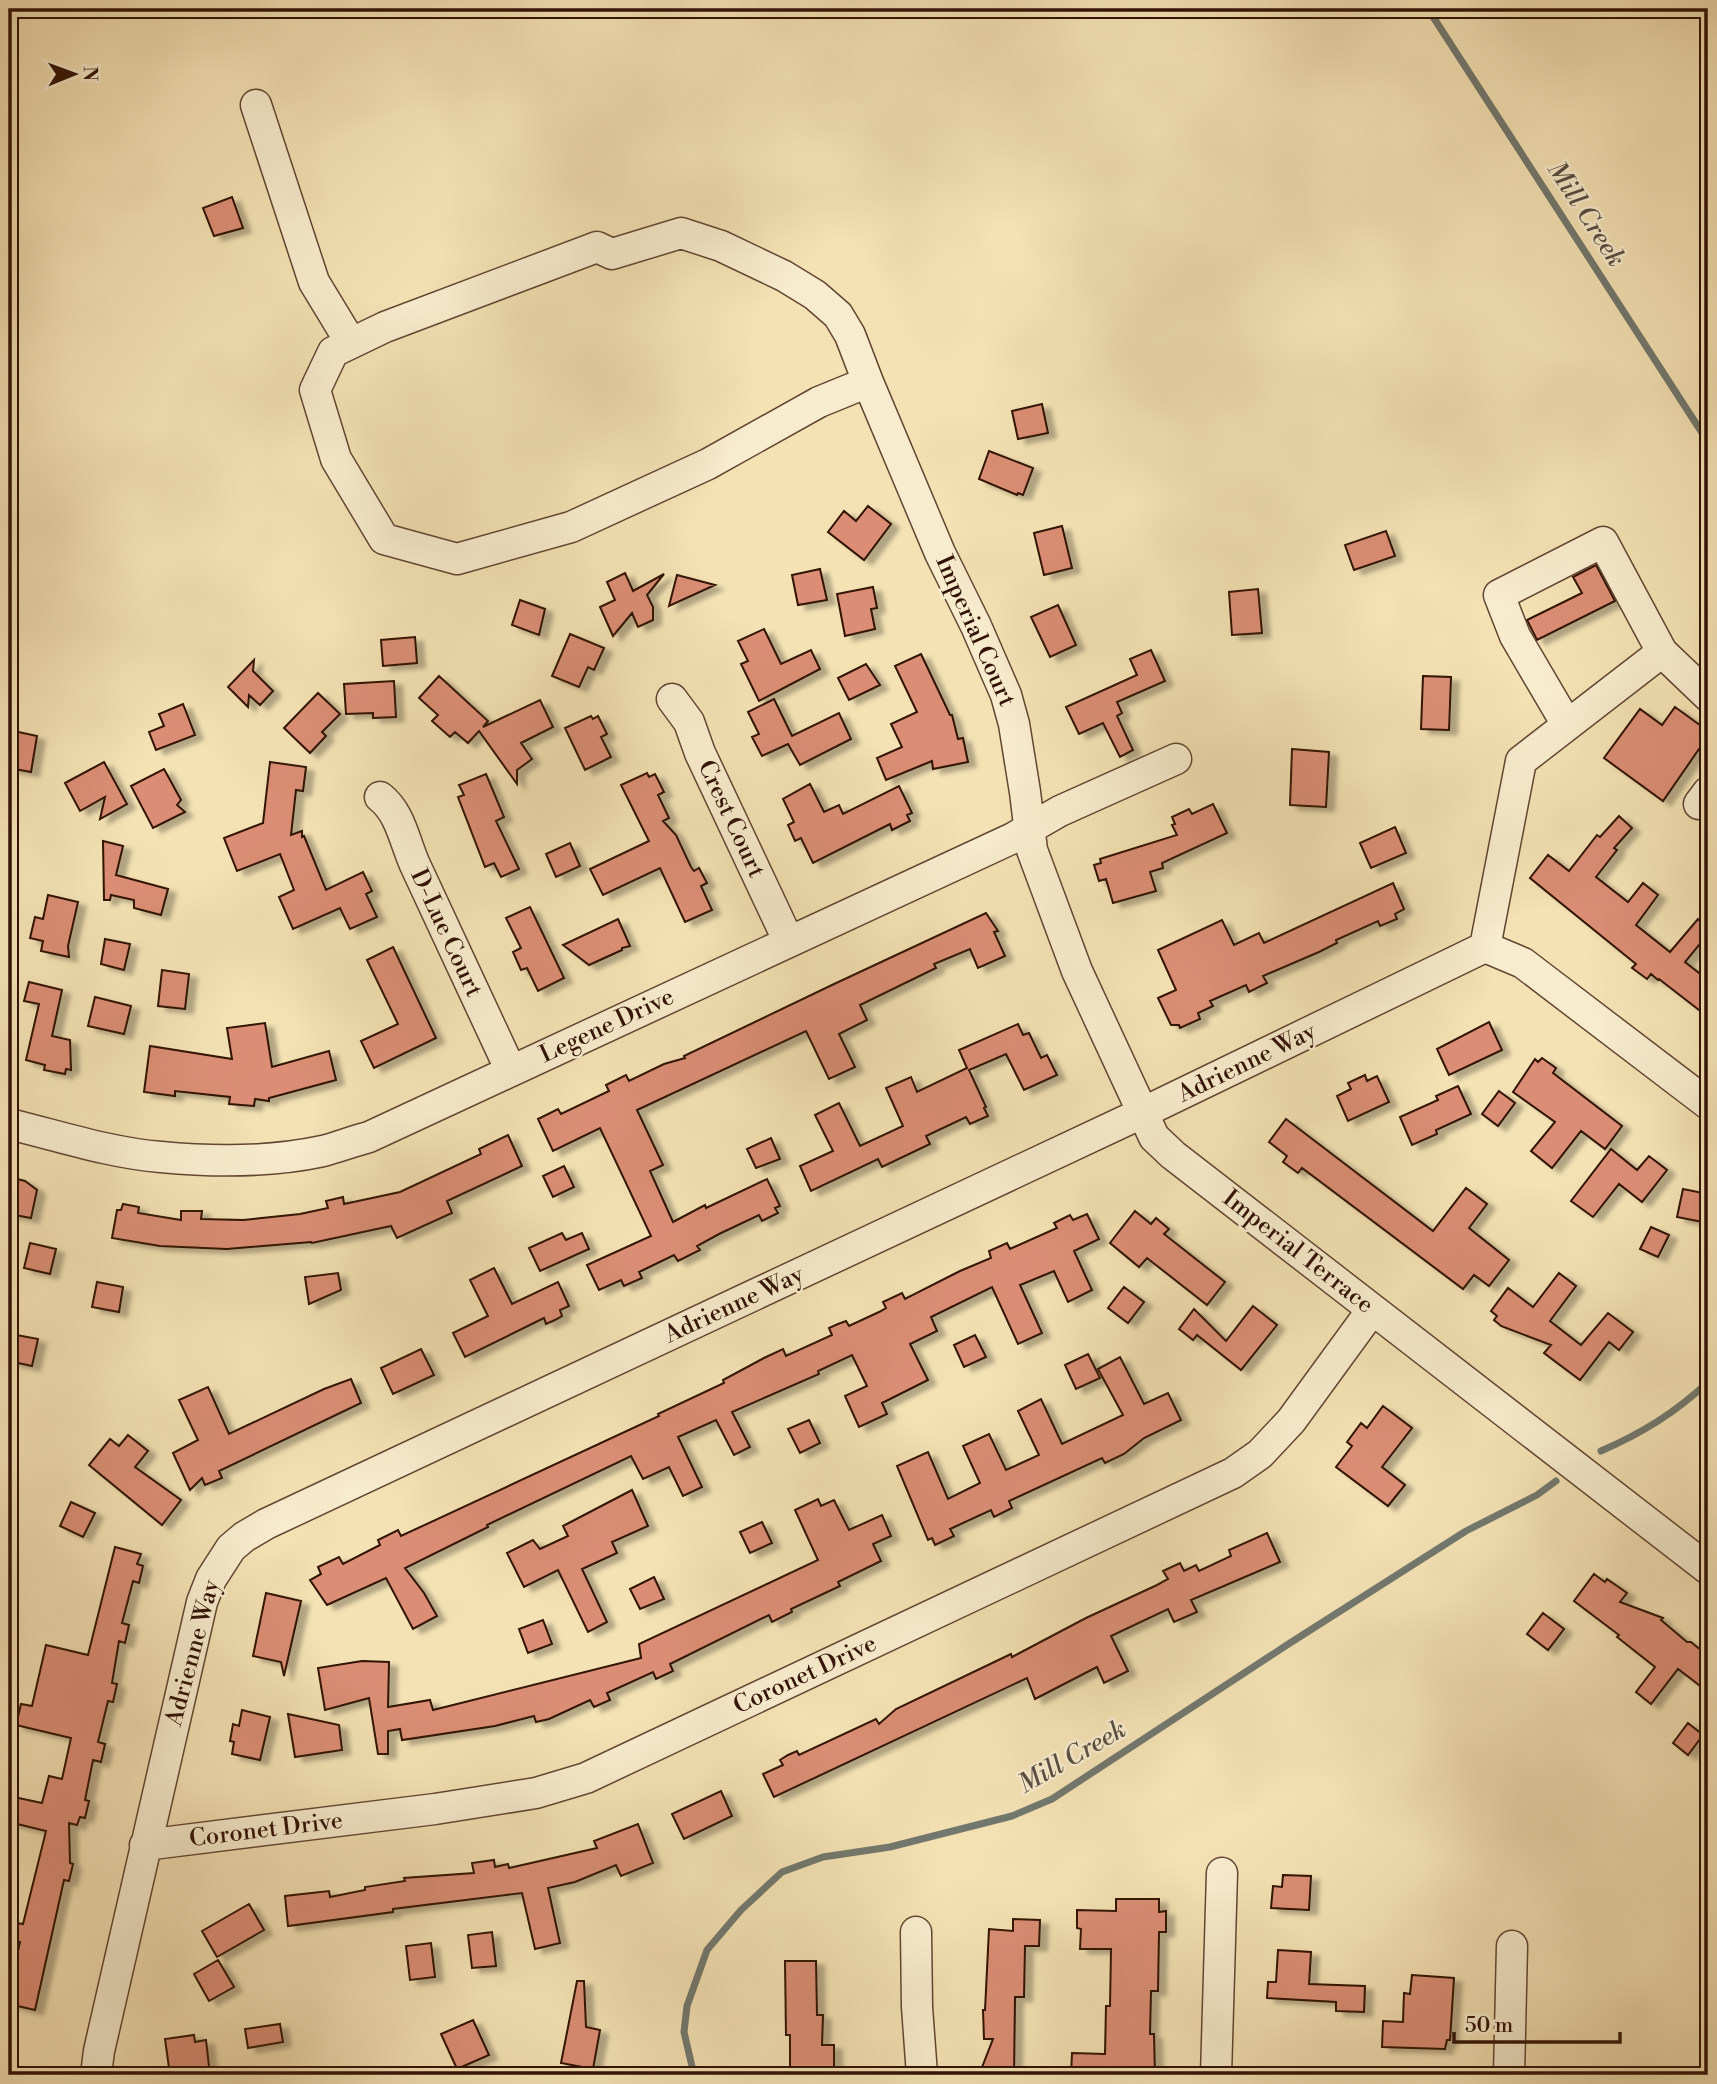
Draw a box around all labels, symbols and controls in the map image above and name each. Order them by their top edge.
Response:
north arrow [38,38,108,108]
text: N [78,66,102,81]
water label: Mill Creek [1540,155,1632,273]
street label: Imperial Court [928,551,1022,712]
street label: Crest Court [691,756,771,883]
street label: D-Lue Court [403,864,489,1002]
street label: Legene Drive [535,982,679,1070]
street label: Adrienne Way [1172,1016,1321,1110]
street label: Imperial Terrace [1217,1184,1379,1320]
street label: Adrienne Way [659,1260,809,1351]
street label: Adrienne Way [159,1576,227,1730]
street label: Coronet Drive [729,1629,881,1721]
water label: Mill Creek [1012,1713,1132,1801]
street label: Coronet Drive [187,1806,345,1854]
scale bar [1454,2000,1621,2044]
text: 50 m [1465,2013,1513,2039]

